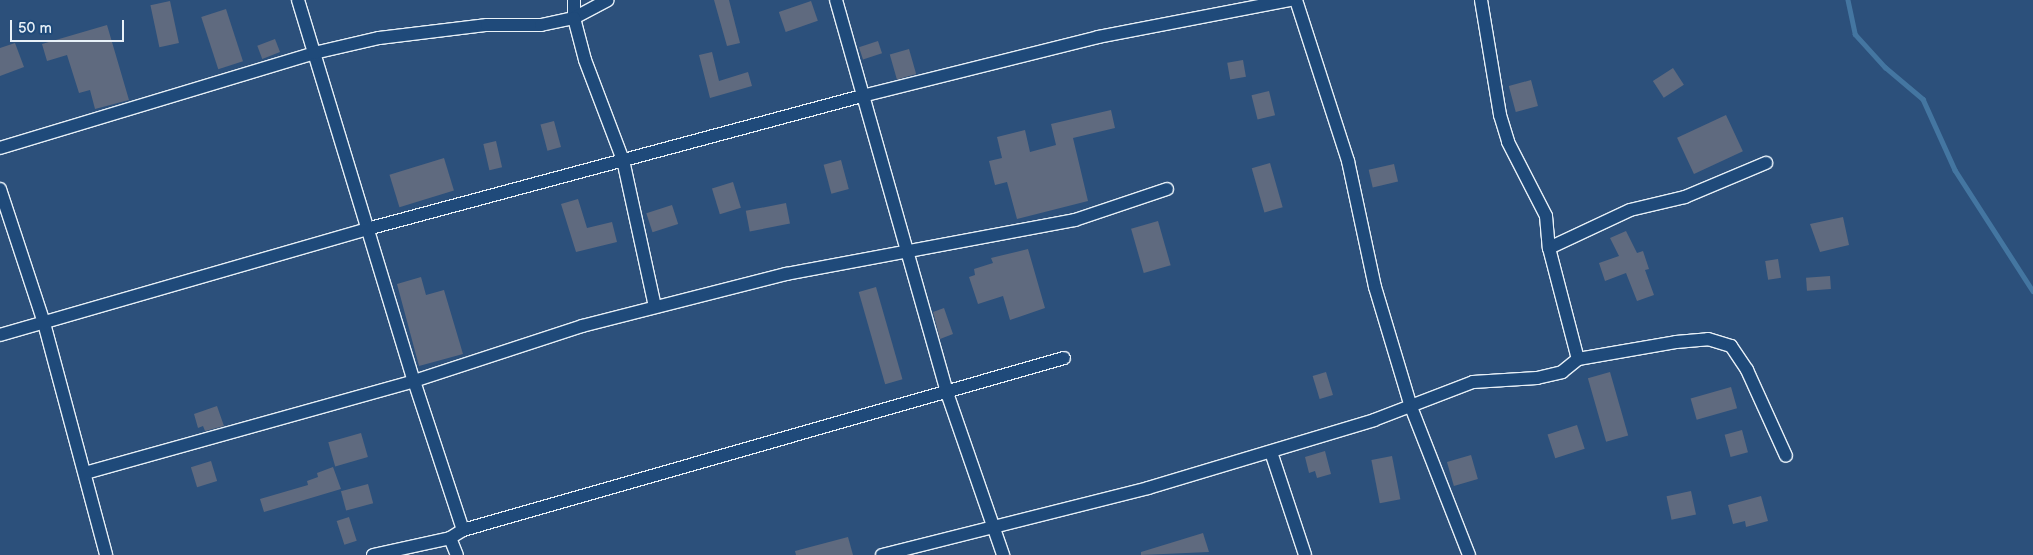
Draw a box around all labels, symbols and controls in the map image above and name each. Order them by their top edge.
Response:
scale bar [12,10,126,42]
text: 50 m [18,19,52,38]

